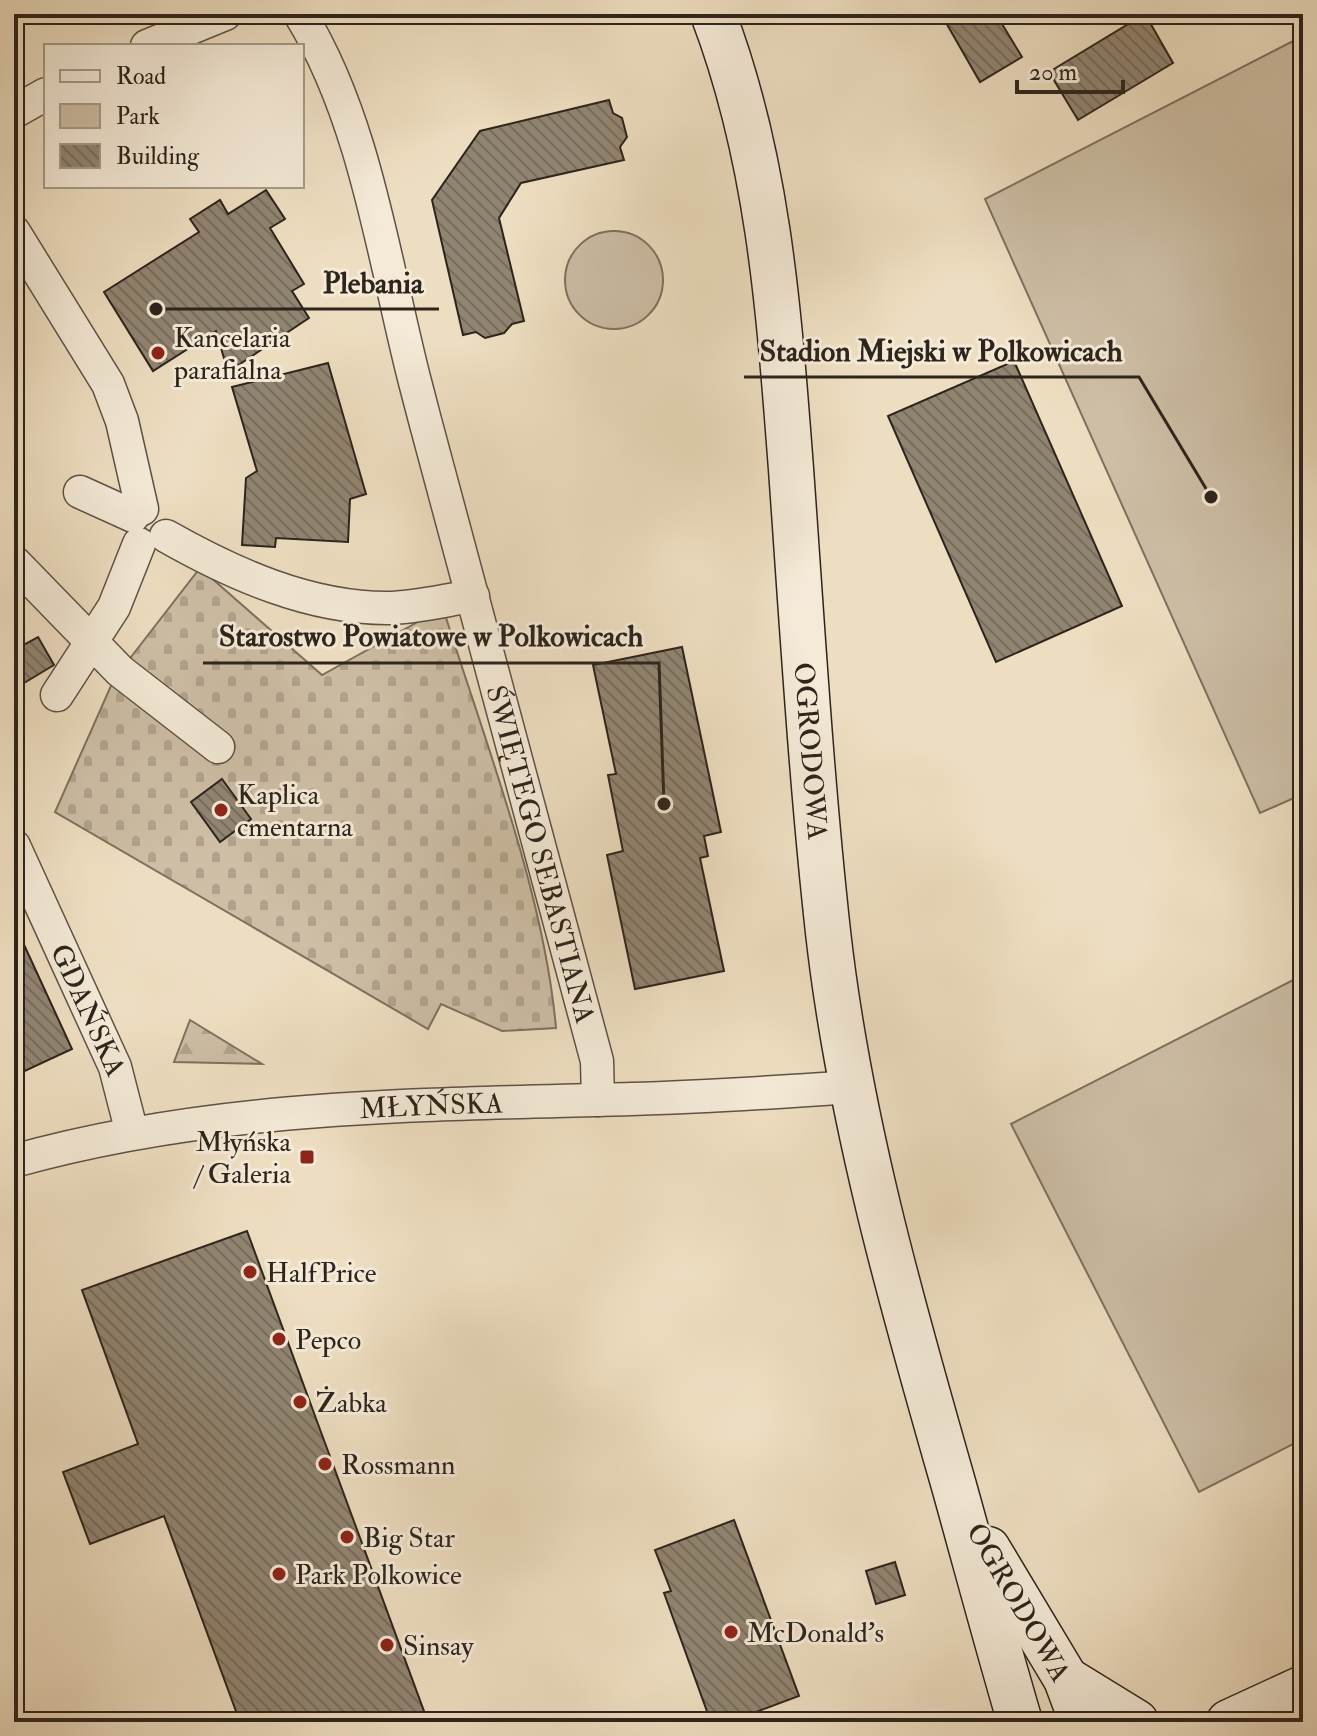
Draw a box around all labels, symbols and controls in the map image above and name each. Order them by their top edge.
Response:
legend [44,44,304,188]
scale bar [1017,44,1123,94]
text: 20 m [1029,57,1078,88]
text: Road [116,61,166,92]
text: Park [116,101,160,132]
text: Building [116,141,200,172]
callout: Plebania [306,255,439,309]
text: Plebania [323,265,425,302]
place label: Kancelaria parafialna [173,321,291,388]
callout: Stadion Miejski w Polkowicach [744,323,1139,377]
text: Stadion Miejski w Polkowicach [759,333,1123,370]
marker: Kancelaria parafialna [149,344,167,362]
callout: Starostwo Powiatowe w Polkowicach [203,609,659,663]
text: Starostwo Powiatowe w Polkowicach [219,618,643,655]
street label: OGRODOWA [786,661,835,841]
street label: ŚWIĘTEGO SEBASTIANA [478,682,602,1028]
place label: Kaplica cmentarna [237,778,353,845]
marker: Kaplica cmentarna [212,801,230,819]
street label: GDAŃSKA [42,939,133,1082]
street label: MŁYŃSKA [359,1086,504,1127]
place label: Młyńska / Galeria [193,1125,291,1192]
marker: Młyńska / Galeria [298,1148,316,1166]
place label: HalfPrice [266,1256,377,1291]
marker: HalfPrice [241,1263,259,1281]
place label: Pepco [295,1323,361,1358]
marker: Pepco [270,1330,288,1348]
place label: Żabka [316,1386,387,1421]
marker: Żabka [291,1393,309,1411]
place label: Rossmann [341,1448,456,1483]
marker: Rossmann [316,1455,334,1473]
street label: OGRODOWA [958,1517,1077,1689]
place label: Big Star [363,1521,455,1556]
marker: Big Star [338,1528,356,1546]
place label: Park Polkowice [295,1558,462,1593]
marker: Park Polkowice [270,1565,288,1583]
place label: McDonald's [747,1616,884,1651]
marker: McDonald's [722,1623,740,1641]
place label: Sinsay [403,1629,474,1664]
marker: Sinsay [378,1636,396,1654]

